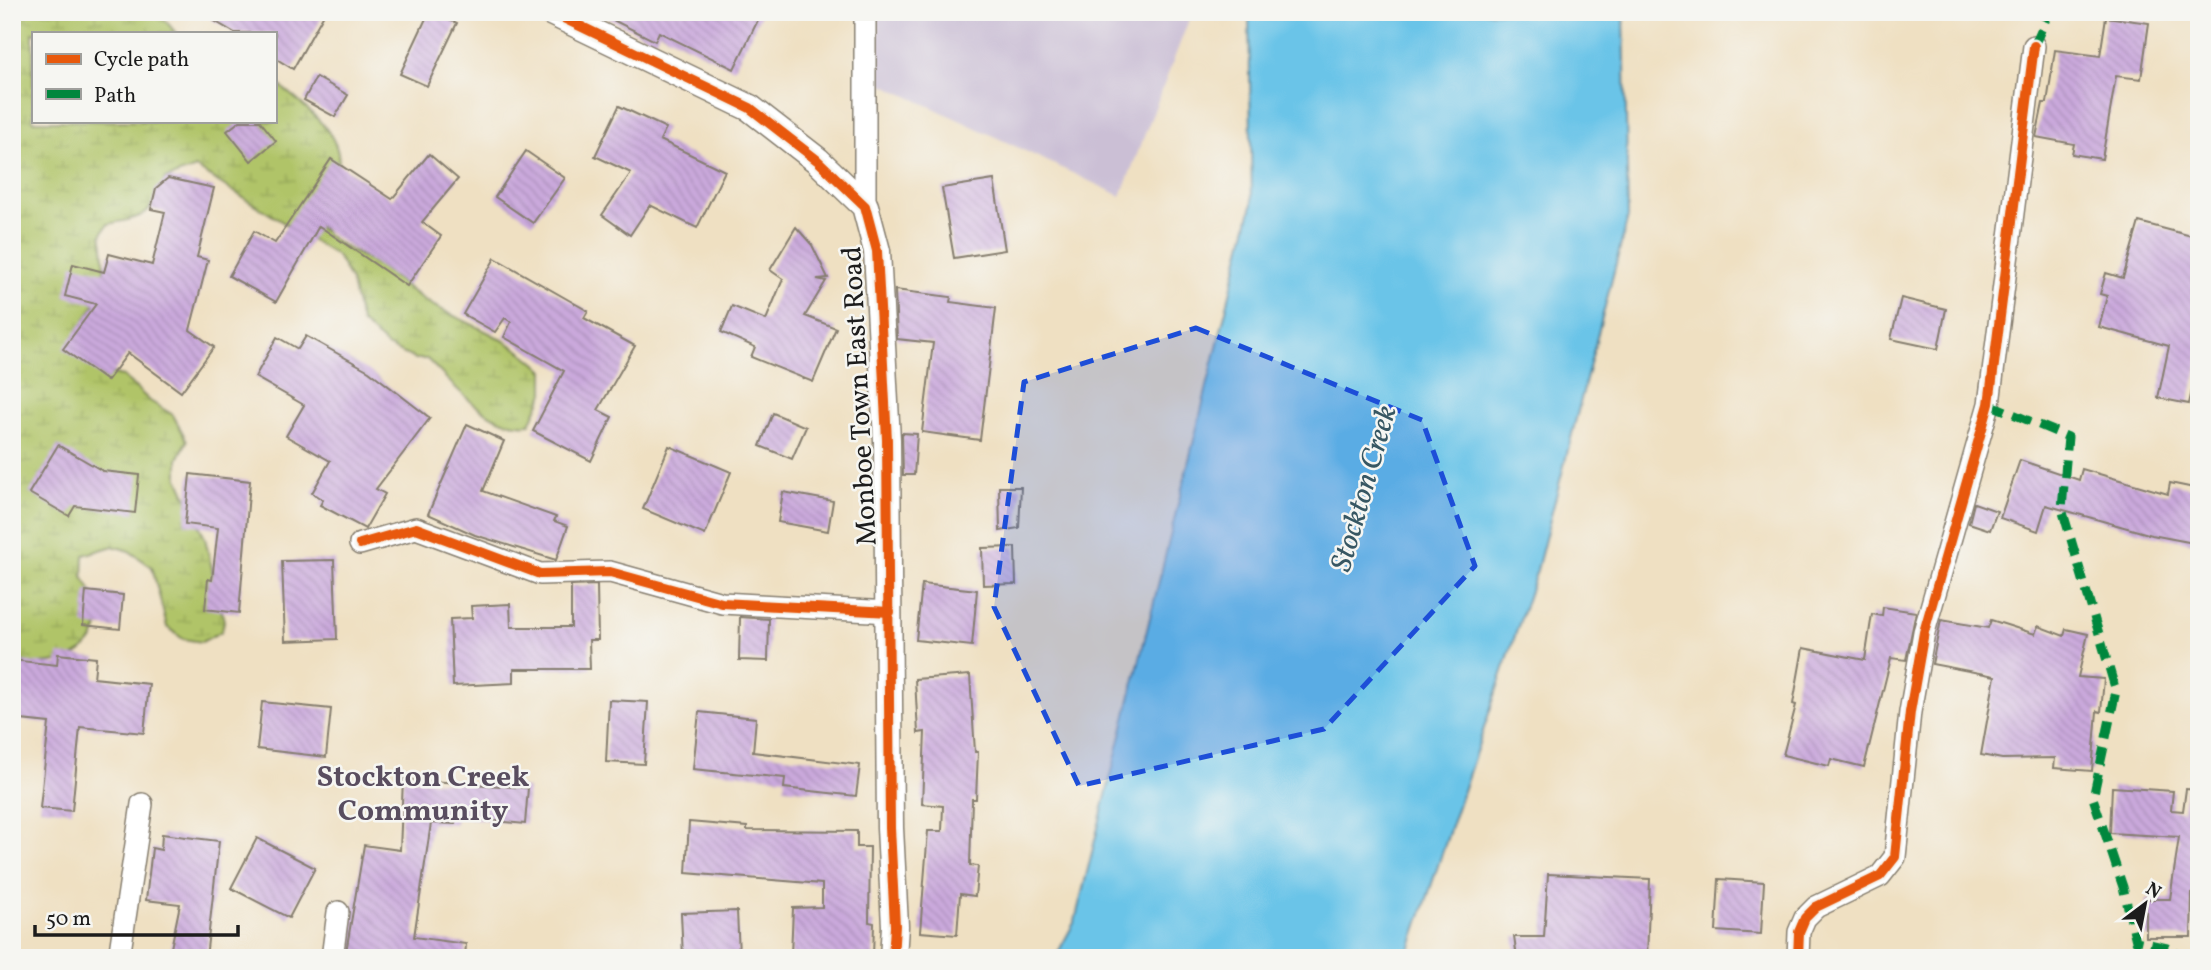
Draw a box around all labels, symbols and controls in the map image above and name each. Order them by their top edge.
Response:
legend [32,32,276,122]
text: Cycle path [94,46,189,75]
text: Path [94,82,136,111]
street label: Monboe Town East Road [833,245,888,547]
water label: Stockton Creek [1321,400,1409,577]
district label: Stockton Creek Community [316,757,530,833]
north arrow [2110,869,2180,939]
text: N [2140,877,2166,906]
scale bar [35,893,238,937]
text: 50 m [46,905,91,934]

